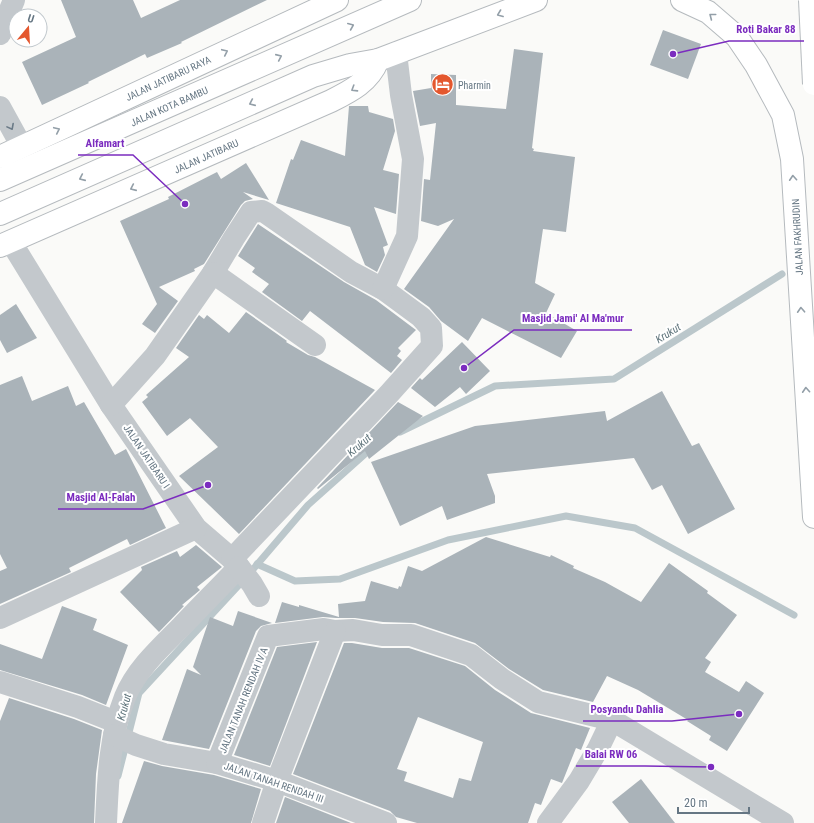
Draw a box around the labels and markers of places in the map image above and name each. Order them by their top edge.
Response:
callout: Roti Bakar 88 [729,18,804,41]
hotel icon: Pharmin [430,72,456,98]
place label: Pharmin [458,80,491,91]
callout: Alfamart [78,132,133,155]
callout: Masjid Jami' Al Ma'mur [514,307,632,330]
callout: Masjid Al-Falah [58,486,143,509]
callout: Posyandu Dahlia [583,698,672,721]
callout: Balai RW 06 [576,743,645,766]

